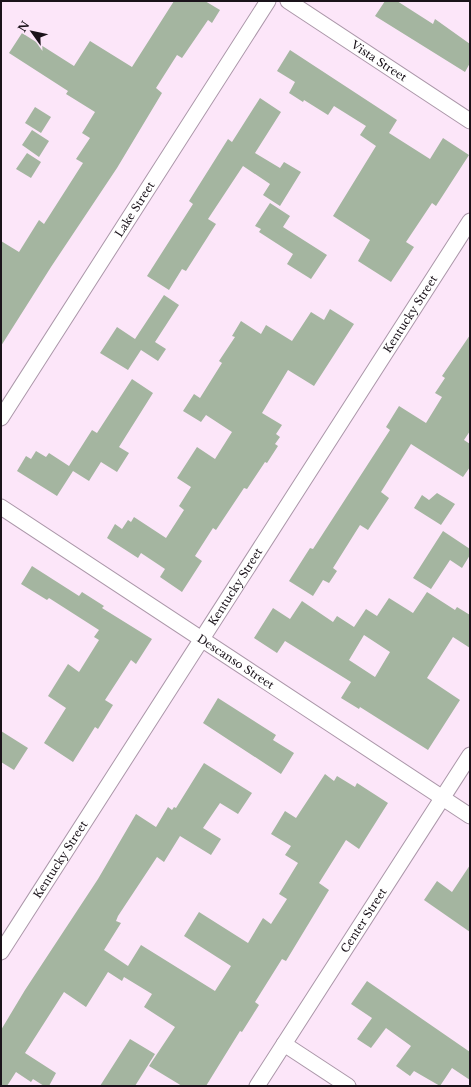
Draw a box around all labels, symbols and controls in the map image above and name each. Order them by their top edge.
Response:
north arrow [12,12,52,52]
text: N [15,18,33,35]
street label: Vista Street [348,37,410,85]
street label: Lake Street [112,178,158,239]
street label: Kentucky Street [380,272,441,355]
street label: Kentucky Street [205,545,266,628]
street label: Descanso Street [195,631,277,692]
street label: Kentucky Street [30,817,91,901]
street label: Center Street [338,885,390,955]

